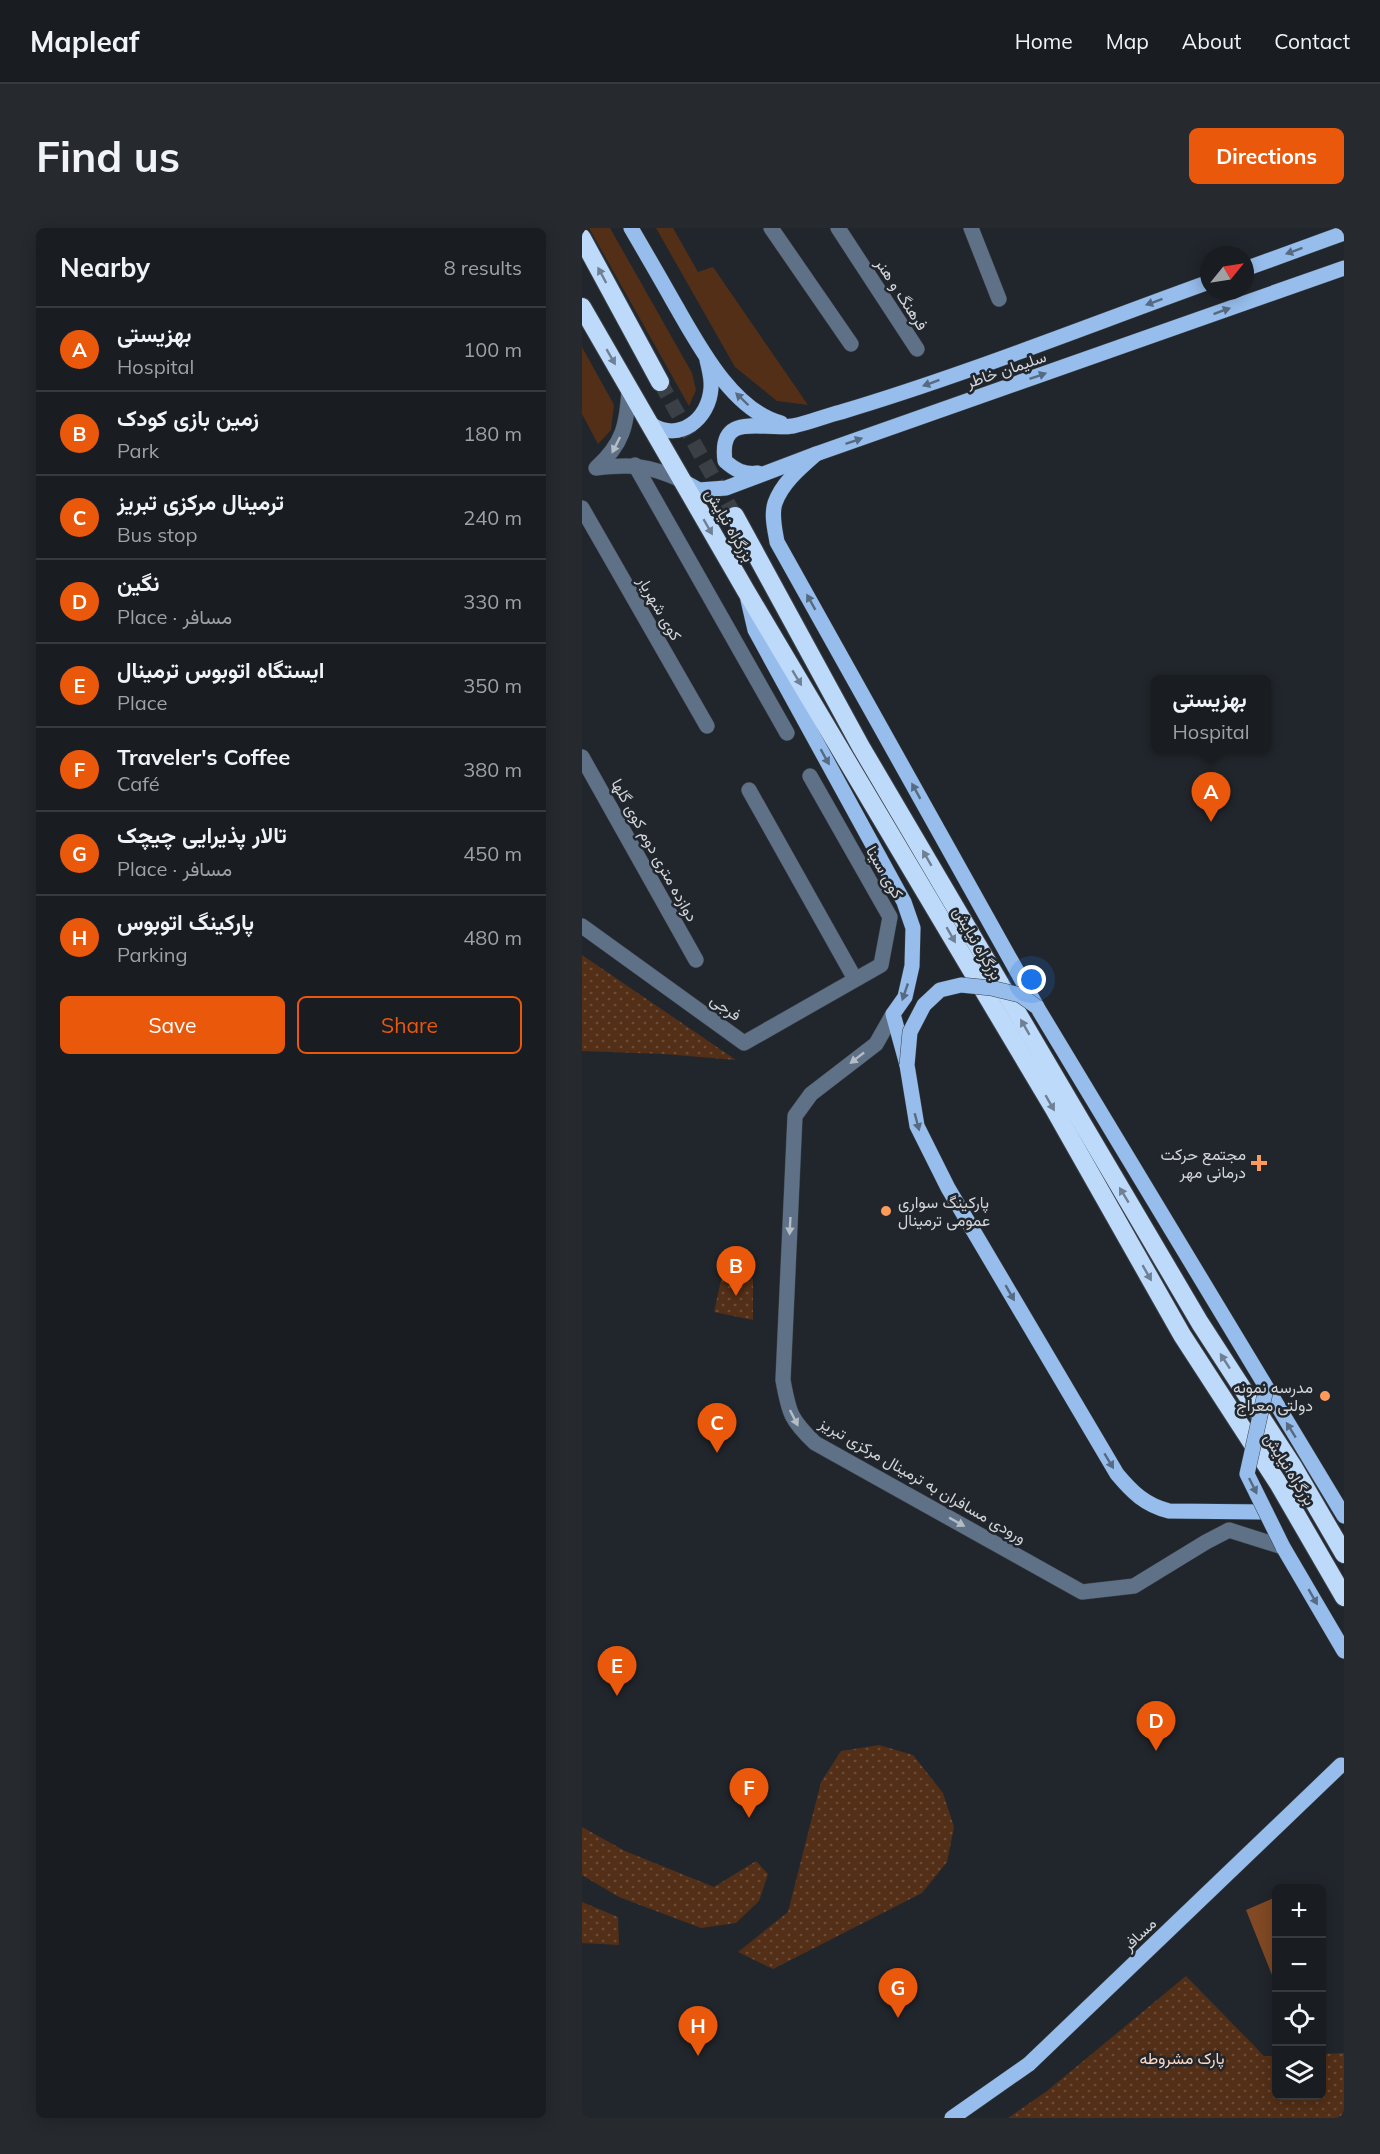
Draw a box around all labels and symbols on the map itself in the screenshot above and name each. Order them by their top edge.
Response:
north arrow [1200,246,1254,300]
one-way arrow [1285,246,1303,256]
street label: فرهنگ و هنر [870,253,933,334]
one-way arrow [597,267,607,284]
one-way arrow [1145,297,1163,307]
one-way arrow [1213,306,1231,316]
street label: سلیمان خاطر [962,346,1049,393]
one-way arrow [606,349,616,366]
one-way arrow [1030,371,1048,381]
one-way arrow [922,378,940,388]
one-way arrow [735,393,750,406]
one-way arrow [845,435,863,445]
one-way arrow [611,437,621,454]
street label: بزرگراه نیایش [700,485,759,566]
one-way arrow [703,518,713,535]
street label: کوی شهریار [632,571,686,644]
one-way arrow [806,593,816,610]
one-way arrow [792,670,803,686]
one-way arrow [819,749,830,765]
pin: A [1192,772,1230,822]
street label: دوازده متری دوم کوی گلها [606,775,703,925]
one-way arrow [911,782,921,799]
street label: کوی سینا [861,842,908,902]
one-way arrow [921,850,932,866]
street label: بزرگراه نیایش [948,903,1007,984]
one-way arrow [946,927,957,943]
your location [1017,965,1046,994]
one-way arrow [900,983,909,1001]
street label: فرجی [706,989,745,1026]
one-way arrow [1021,1018,1031,1035]
one-way arrow [849,1052,865,1065]
one-way arrow [1045,1095,1055,1112]
one-way arrow [913,1113,922,1131]
place label: مجتمع حرکت درمانی مهر [1160,1144,1246,1183]
marker: مجتمع حرکت درمانی مهر [1250,1154,1268,1172]
one-way arrow [1120,1186,1130,1203]
place label: پارکینگ سواری عمومی ترمینال [898,1192,990,1231]
marker: پارکینگ سواری عمومی ترمینال [879,1204,893,1218]
one-way arrow [786,1216,795,1235]
pin: B [716,1246,756,1296]
one-way arrow [1141,1265,1152,1281]
one-way arrow [1005,1285,1015,1302]
one-way arrow [1220,1353,1231,1369]
place label: مدرسه نمونه دولتی معراج [1233,1377,1313,1417]
marker: مدرسه نمونه دولتی معراج [1318,1389,1332,1403]
pin: C [698,1404,736,1453]
one-way arrow [790,1410,799,1427]
street label: ورودی مسافران به ترمینال مرکزی تبریز [815,1412,1030,1548]
one-way arrow [1286,1422,1297,1438]
street label: بزرگراه نیایش [1259,1429,1320,1509]
one-way arrow [1104,1453,1114,1470]
one-way arrow [1247,1477,1257,1495]
one-way arrow [949,1517,966,1527]
one-way arrow [1308,1589,1318,1606]
pin: E [597,1646,636,1696]
pin: D [1136,1702,1176,1751]
pin: F [730,1768,768,1818]
street label: مسافر [1117,1913,1161,1956]
pin: G [878,1968,918,2018]
pin: H [678,2006,718,2056]
park label: پارک مشروطه [1139,2048,1225,2070]

